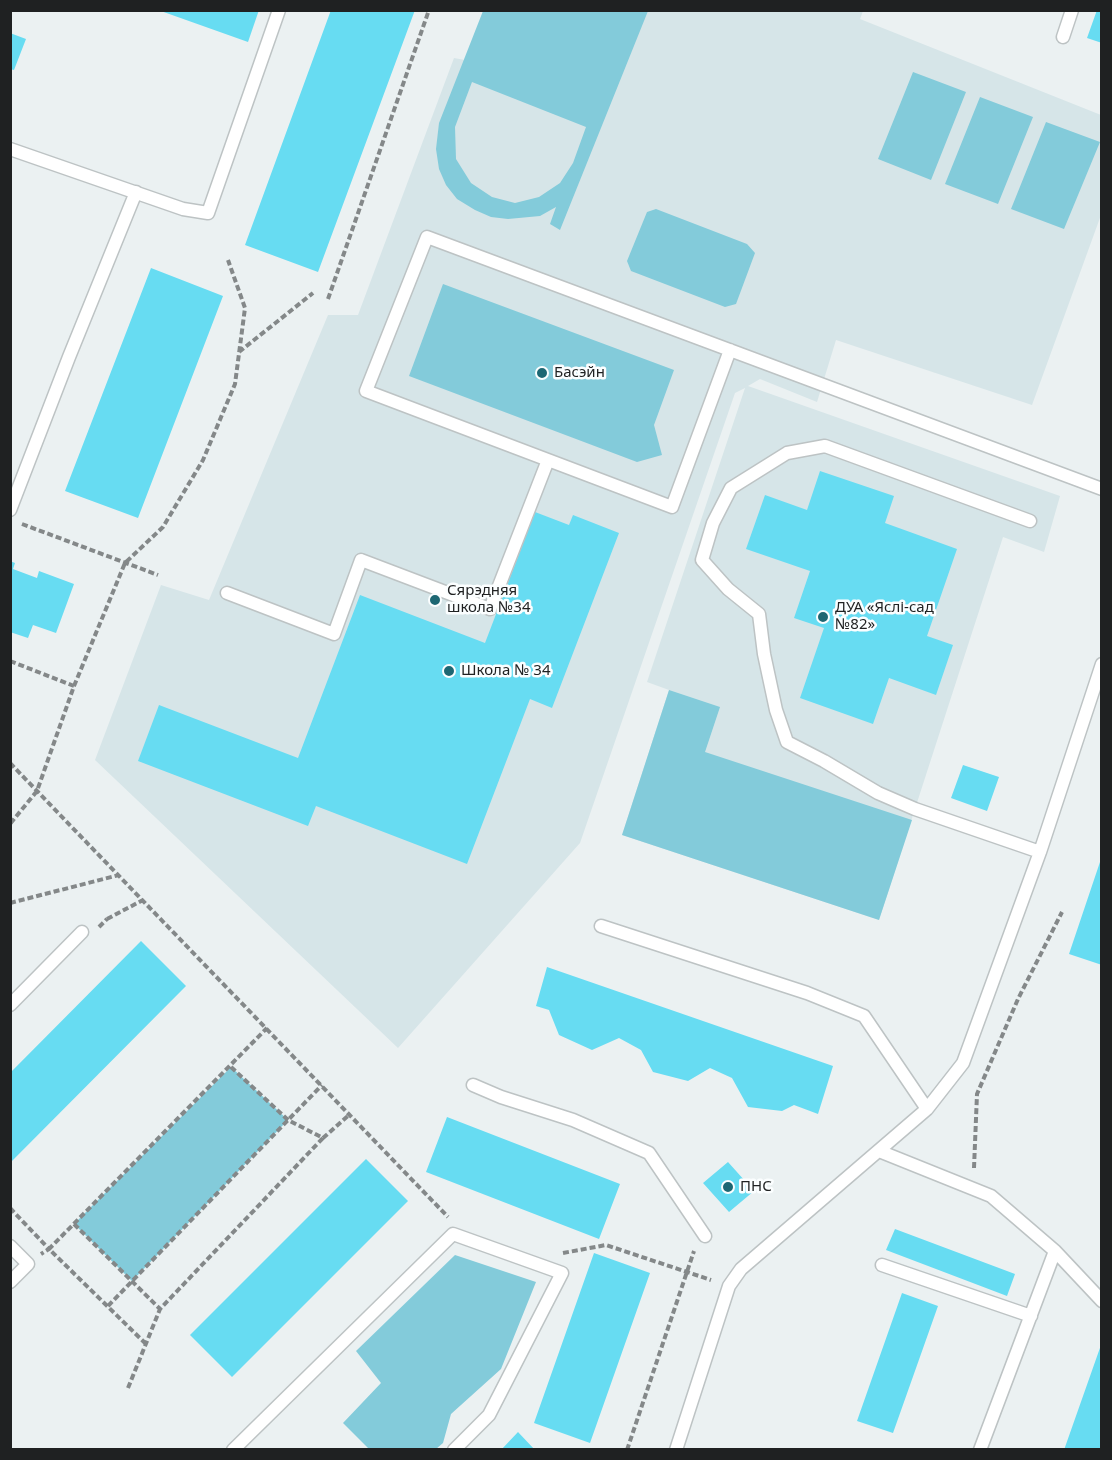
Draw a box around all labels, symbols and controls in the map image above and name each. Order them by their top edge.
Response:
place label: Басэйн [554,364,605,382]
marker: Басэйн [535,366,549,380]
place label: Сярэдняя школа №34 [447,582,530,617]
marker: Сярэдняя школа №34 [428,593,442,607]
place label: ДУА «Яслі-сад №82» [835,599,934,634]
marker: ДУА «Яслі-сад №82» [816,610,830,624]
place label: Школа № 34 [461,662,551,680]
marker: Школа № 34 [442,664,456,678]
place label: ПНС [740,1178,772,1196]
marker: ПНС [721,1180,735,1194]

